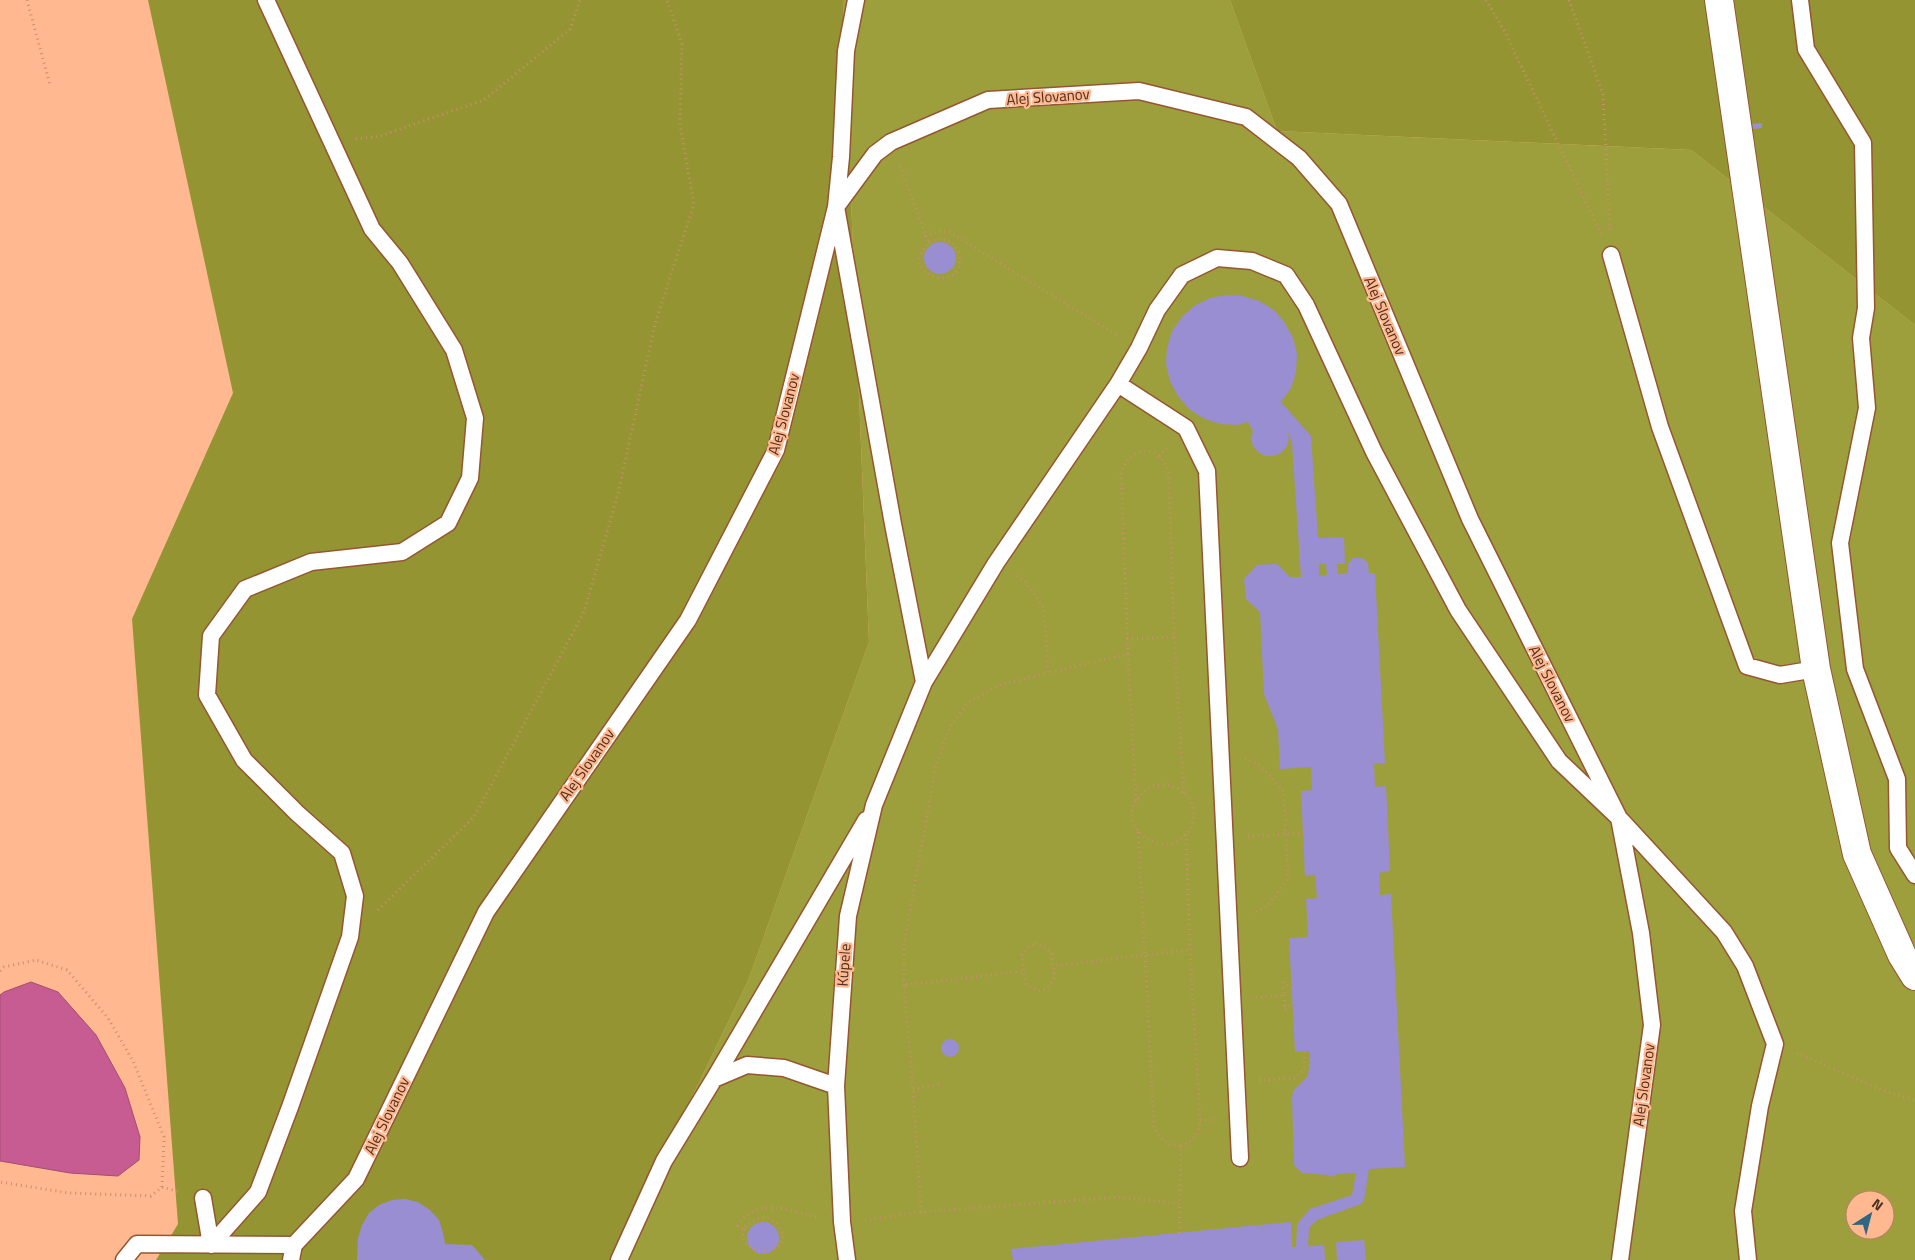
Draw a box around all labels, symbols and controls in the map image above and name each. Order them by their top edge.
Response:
street label: Alej Slovanov [1005,82,1090,111]
street label: Alej Slovanov [1359,273,1412,359]
street label: Alej Slovanov [762,371,805,457]
street label: Alej Slovanov [1523,641,1582,726]
street label: Alej Slovanov [553,724,620,806]
street label: Kúpele [831,943,856,987]
street label: Alej Slovanov [1626,1042,1661,1128]
street label: Alej Slovanov [358,1073,415,1158]
north arrow [1845,1190,1895,1240]
text: N [1868,1193,1888,1215]

